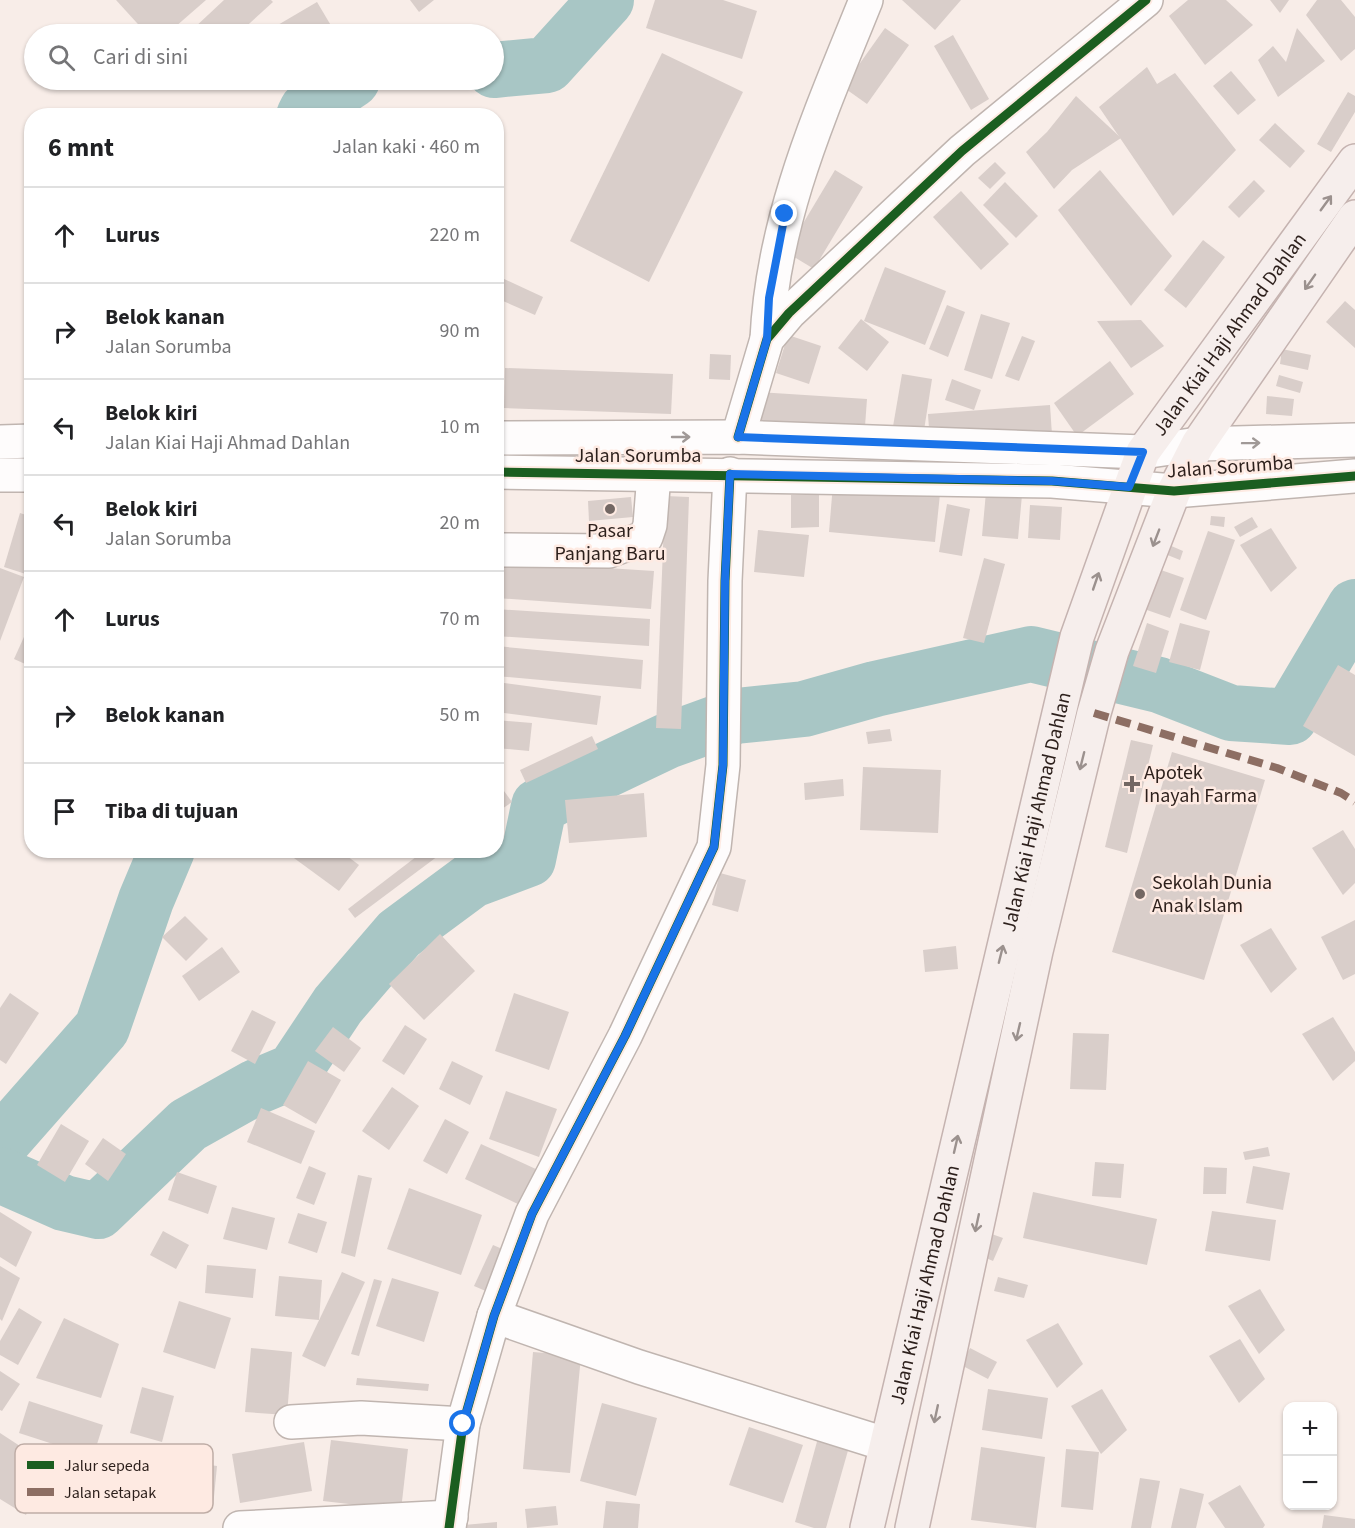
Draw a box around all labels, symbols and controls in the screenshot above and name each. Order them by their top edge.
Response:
search box [24,24,504,90]
icon: search [45,41,78,74]
text: Cari di sini [93,41,188,73]
text: 6 mnt [48,129,114,166]
text: Jalan kaki · 460 m [332,133,480,161]
one-way arrow [1320,195,1332,211]
route end [771,200,797,226]
icon: ahead [48,219,81,252]
text: Lurus [105,219,160,251]
text: 220 m [430,221,480,249]
street label: Jalan Kiai Haji Ahmad Dahlan [1146,227,1313,442]
one-way arrow [1304,274,1316,290]
text: Belok kanan [105,301,225,333]
icon: right [48,315,81,348]
text: 90 m [440,317,480,345]
text: Jalan Sorumba [105,333,232,361]
text: Belok kiri [105,397,198,429]
icon: left [48,411,81,444]
text: 10 m [440,413,480,441]
text: Jalan Kiai Haji Ahmad Dahlan [105,429,350,457]
one-way arrow [670,431,690,443]
one-way arrow [1241,437,1261,449]
street label: Jalan Sorumba [575,442,701,470]
street label: Jalan Sorumba [1166,449,1294,485]
text: Belok kiri [105,493,198,525]
marker: Pasar Panjang Baru [603,502,617,516]
icon: left [48,507,81,540]
text: 20 m [440,509,480,537]
place label: Pasar Panjang Baru [554,517,666,568]
text: Jalan Sorumba [105,525,232,553]
one-way arrow [1150,528,1161,547]
one-way arrow [1091,572,1102,591]
icon: ahead [48,603,81,636]
text: Lurus [105,603,160,635]
text: 70 m [440,605,480,633]
street label: Jalan Kiai Haji Ahmad Dahlan [995,689,1079,935]
icon: right [48,699,81,732]
text: Belok kanan [105,699,225,731]
text: 50 m [440,701,480,729]
one-way arrow [1076,751,1087,770]
place label: Apotek Inayah Farma [1144,759,1257,810]
marker: Apotek Inayah Farma [1125,777,1139,791]
icon: arrive [48,795,81,828]
text: Tiba di tujuan [105,795,238,827]
place label: Sekolah Dunia Anak Islam [1152,869,1272,920]
marker: Sekolah Dunia Anak Islam [1133,887,1147,901]
one-way arrow [996,945,1008,964]
one-way arrow [1011,1023,1023,1042]
one-way arrow [950,1135,962,1154]
street label: Jalan Kiai Haji Ahmad Dahlan [884,1162,967,1408]
one-way arrow [970,1213,982,1232]
map controls [1283,1402,1337,1510]
button: + [1283,1402,1337,1456]
one-way arrow [930,1404,942,1423]
route start [449,1410,475,1436]
legend [15,1444,213,1513]
text: Jalur sepeda [64,1455,150,1477]
button: − [1283,1456,1337,1510]
text: Jalan setapak [64,1482,156,1504]

